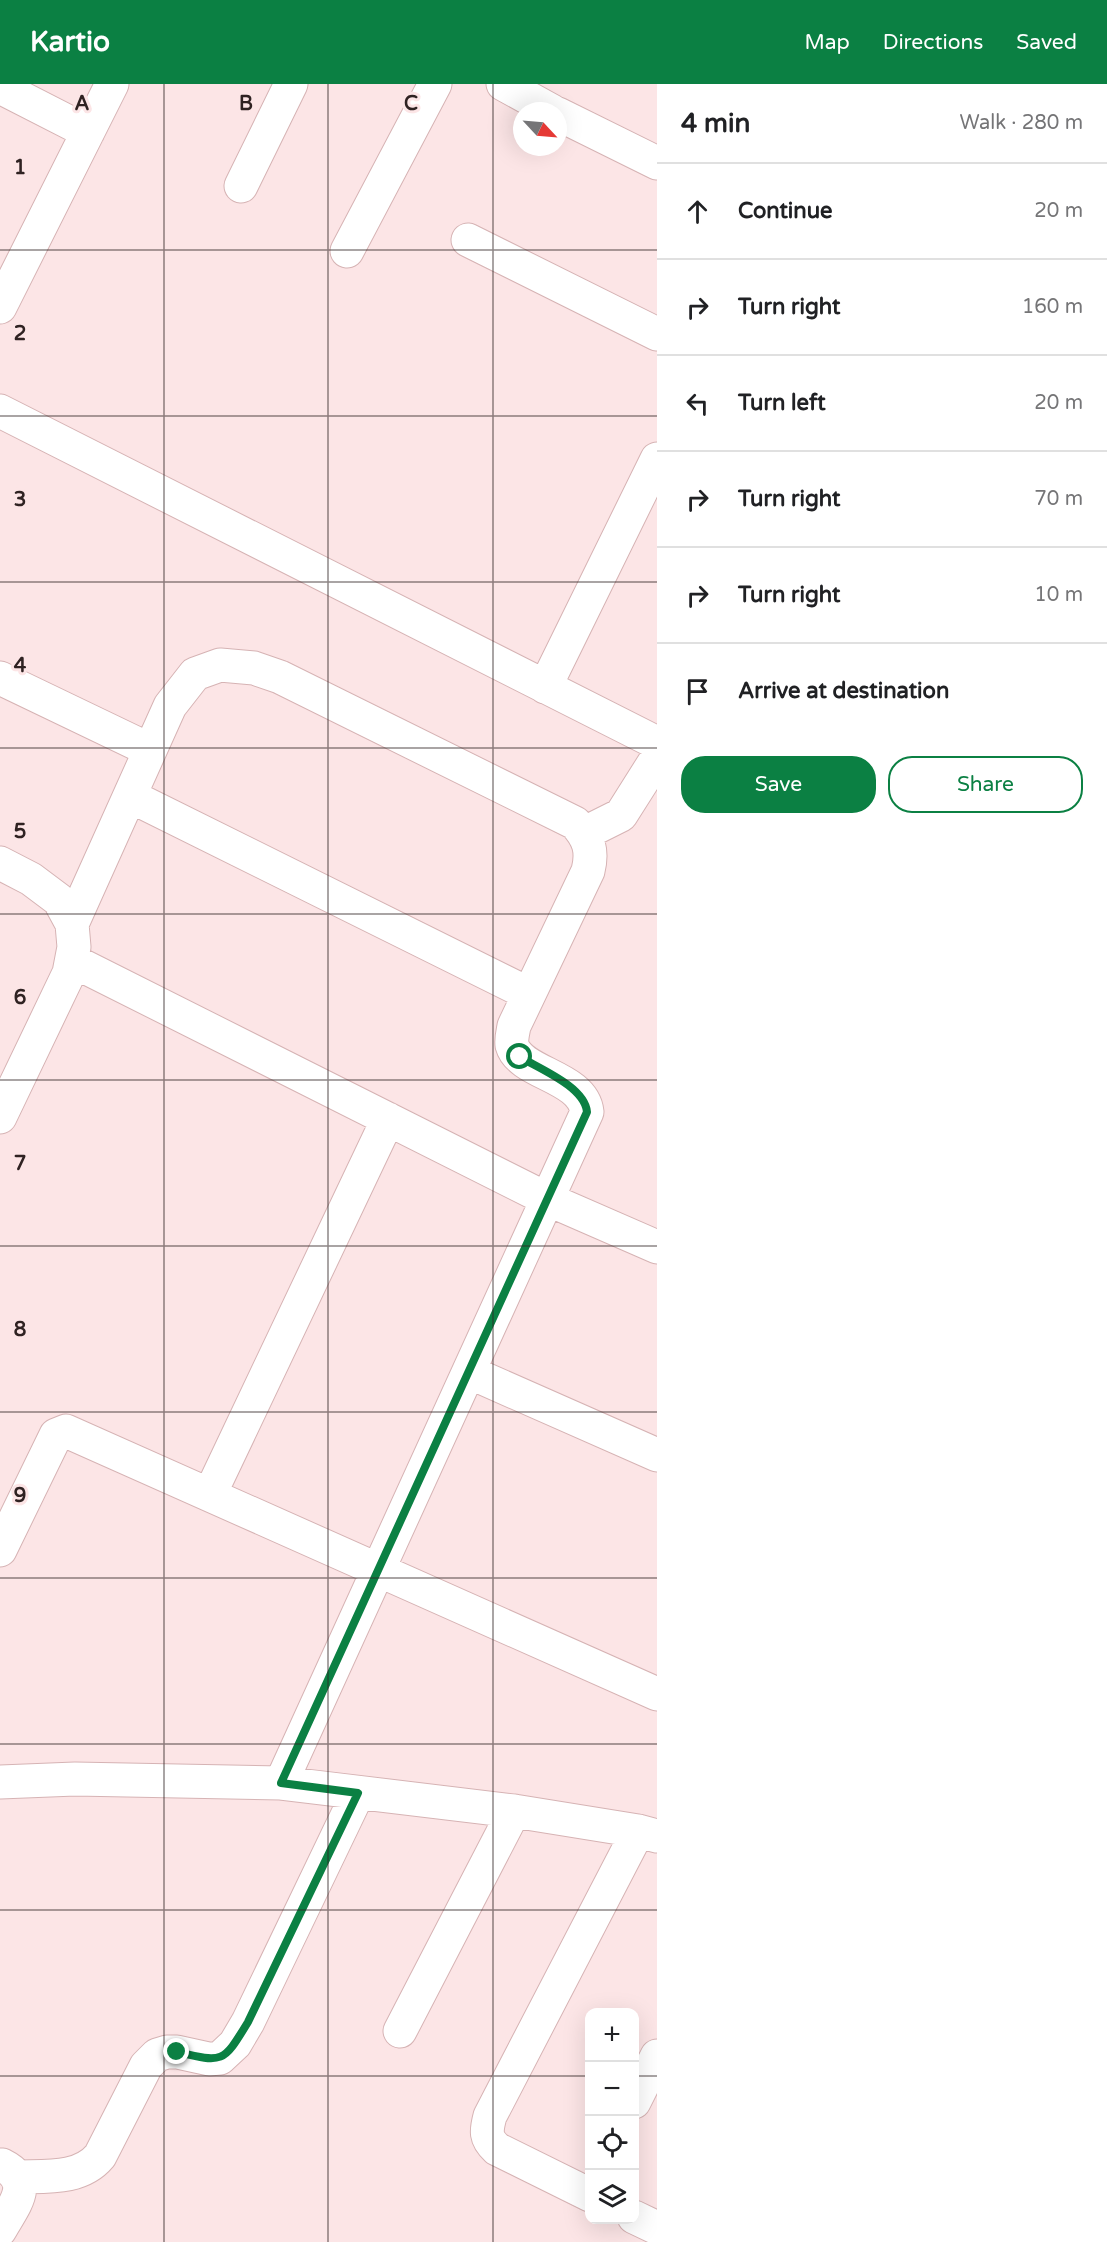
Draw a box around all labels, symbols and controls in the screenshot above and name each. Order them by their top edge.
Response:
text: Kartio [30,25,110,59]
text: Map [804,30,850,55]
text: Directions [883,30,983,55]
text: Saved [1016,30,1077,55]
text: A [75,92,90,116]
text: B [239,92,253,116]
text: C [404,92,418,116]
north arrow [513,102,567,156]
text: 4 min [681,108,750,139]
text: Walk · 280 m [960,111,1083,135]
text: 1 [14,156,26,180]
icon: ahead [681,195,714,228]
text: Continue [738,198,833,224]
text: 20 m [1034,199,1083,223]
icon: right [681,291,714,324]
text: Turn right [738,294,840,320]
text: 160 m [1022,295,1083,319]
text: 2 [14,322,26,346]
icon: left [681,387,714,420]
text: Turn left [738,390,826,416]
text: 20 m [1034,391,1083,415]
icon: right [681,483,714,516]
text: Turn right [738,486,840,512]
text: 70 m [1034,487,1083,511]
text: 3 [14,488,26,512]
icon: right [681,579,714,612]
text: Turn right [738,582,840,608]
text: 10 m [1034,583,1083,607]
text: 4 [14,654,27,678]
icon: arrive [681,675,714,708]
text: Arrive at destination [738,678,949,704]
button: Save [681,756,876,813]
button: Share [888,756,1083,813]
text: 5 [14,820,26,844]
text: 6 [14,986,26,1010]
route start [506,1043,532,1069]
text: 7 [14,1152,26,1176]
text: 8 [14,1318,26,1342]
text: 9 [14,1484,26,1508]
map controls [585,2008,639,2224]
button: + [585,2008,639,2062]
route end [163,2038,189,2064]
button: − [585,2062,639,2116]
button: locate [585,2116,639,2170]
button: layers [585,2170,639,2224]

